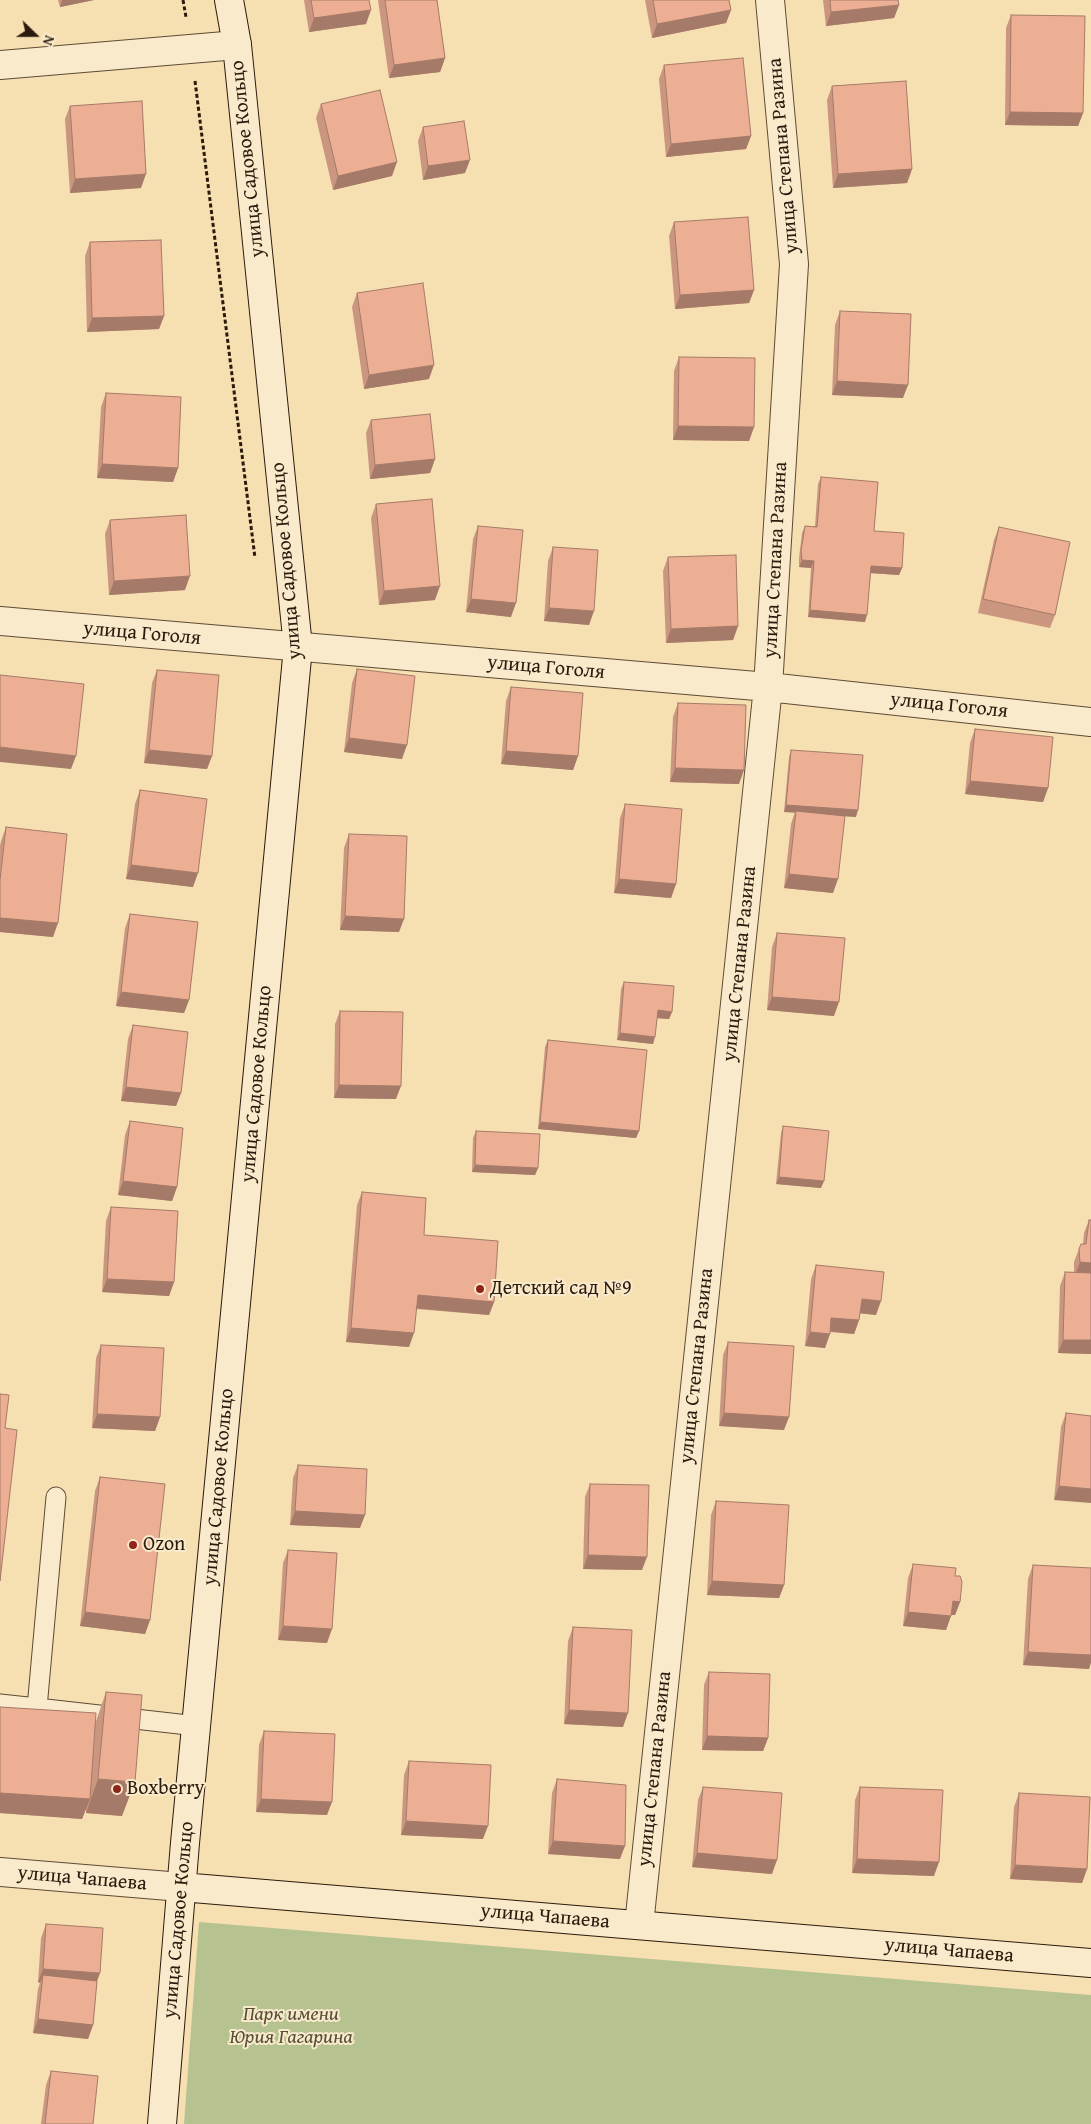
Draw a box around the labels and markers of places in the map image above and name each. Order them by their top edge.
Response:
place label: Детский сад №9 [490,1277,632,1301]
marker: Детский сад №9 [474,1283,486,1295]
place label: Ozon [143,1533,185,1557]
marker: Ozon [127,1539,139,1551]
place label: Boxberry [127,1777,205,1801]
marker: Boxberry [111,1783,123,1795]

